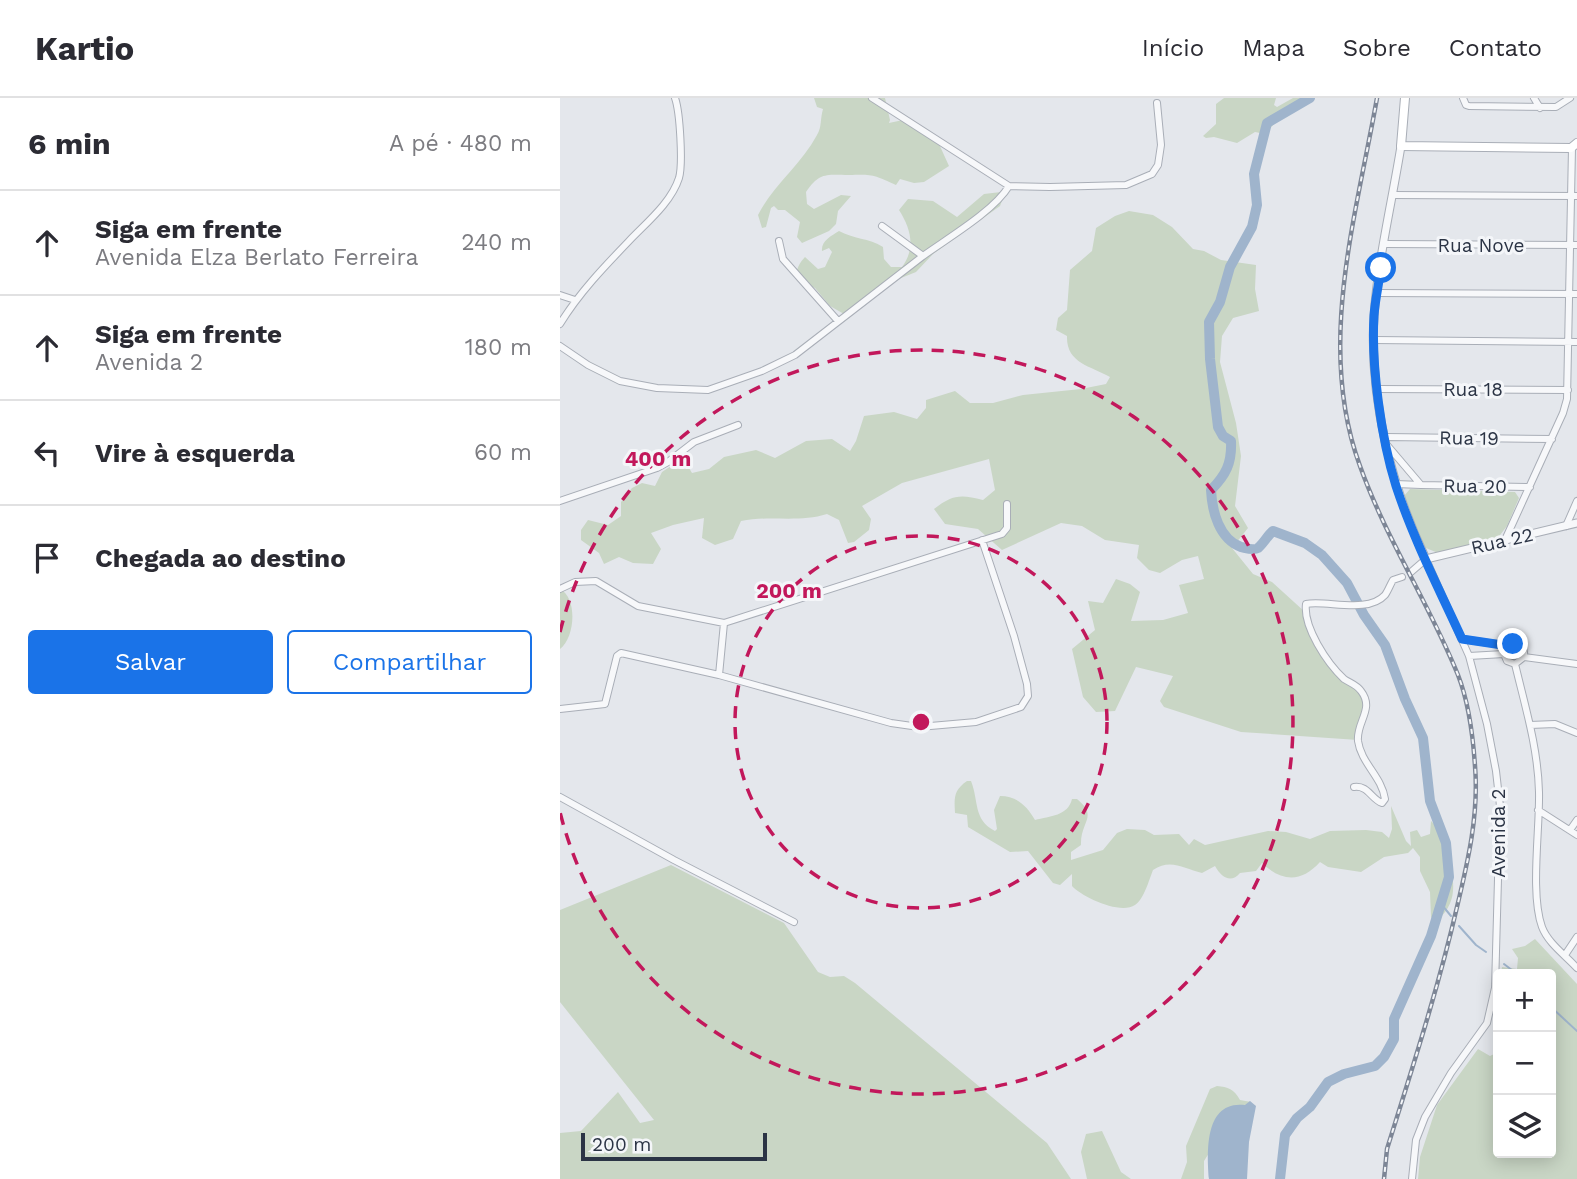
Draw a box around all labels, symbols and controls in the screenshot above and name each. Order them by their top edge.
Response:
text: Kartio [35,29,134,68]
text: Início [1142,34,1204,62]
text: Mapa [1242,34,1305,62]
text: Sobre [1343,34,1411,62]
text: Contato [1449,34,1542,62]
text: 6 min [28,126,111,161]
text: A pé · 480 m [389,130,532,157]
text: Siga em frente [95,214,282,244]
icon: ahead [28,224,66,262]
text: 240 m [461,229,532,256]
street label: Rua Nove [1438,234,1524,257]
text: Avenida Elza Berlato Ferreira [95,244,419,271]
route start [1365,252,1396,283]
text: Siga em frente [95,319,282,349]
icon: ahead [28,329,66,367]
text: 180 m [465,334,532,361]
text: Avenida 2 [95,349,203,376]
street label: Rua 18 [1443,378,1503,401]
street label: Rua 19 [1439,426,1499,450]
icon: left [28,434,66,472]
text: Vire à esquerda [95,438,295,468]
text: 60 m [474,439,532,466]
text: 400 m [625,446,691,471]
street label: Rua 20 [1443,474,1507,498]
street label: Rua 22 [1469,523,1535,559]
icon: arrive [28,539,66,577]
text: Chegada ao destino [95,543,346,573]
text: 200 m [756,578,822,603]
route end [1497,628,1528,659]
button: Salvar [28,630,273,694]
button: Compartilhar [287,630,532,694]
centre of rings [909,710,933,734]
street label: Avenida 2 [1487,788,1510,878]
map controls [1493,969,1556,1158]
button: + [1493,969,1556,1032]
button: − [1493,1032,1556,1095]
button: layers [1493,1095,1556,1158]
scale bar [581,1130,766,1162]
text: 200 m [592,1133,651,1156]

